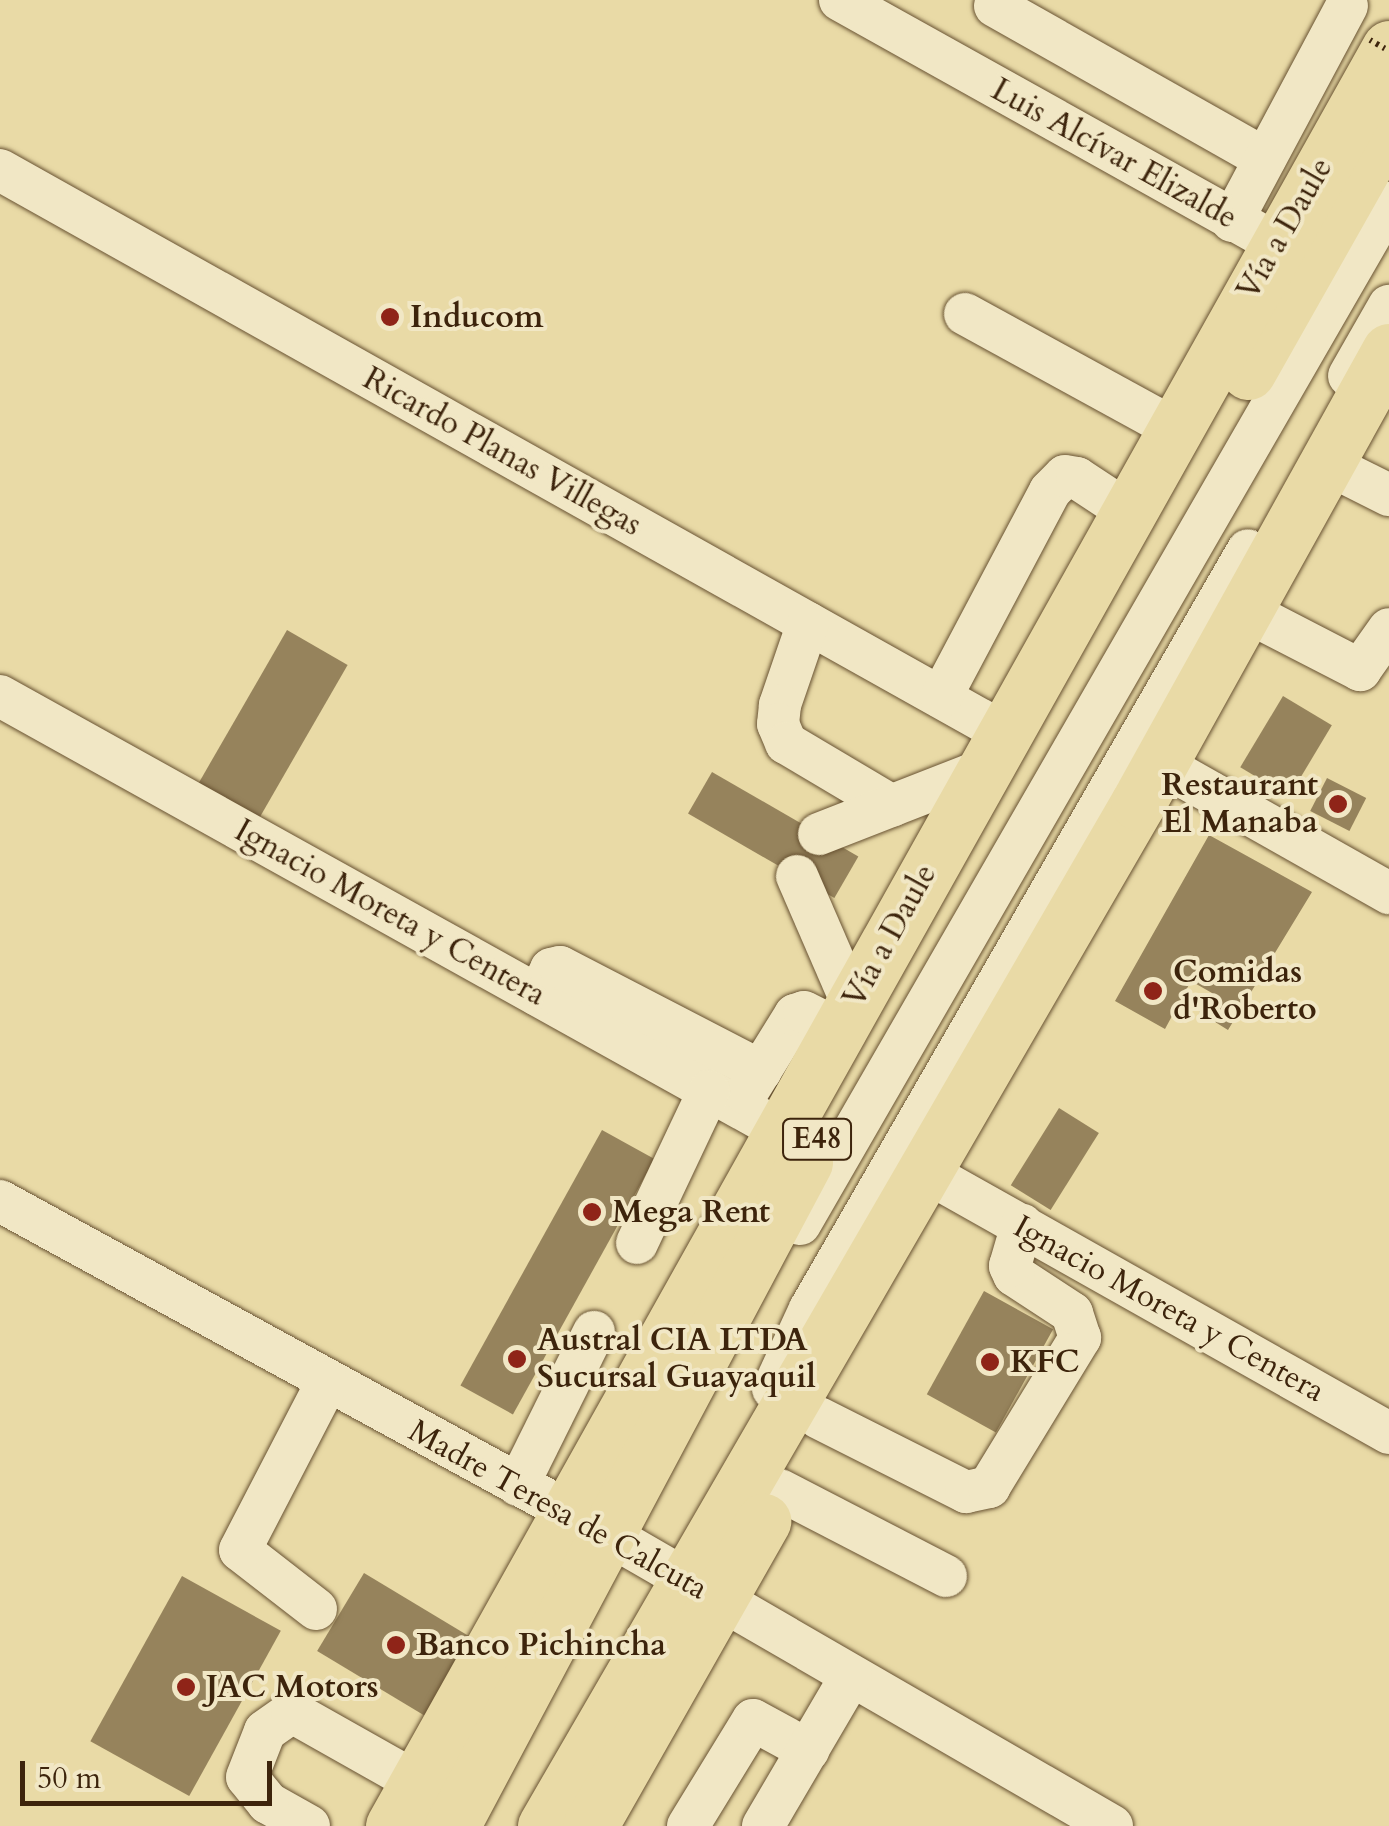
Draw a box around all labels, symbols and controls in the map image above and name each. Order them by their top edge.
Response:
street label: Luis Alcívar Elizalde [985,71,1243,237]
street label: Vía a Daule [1229,151,1341,307]
place label: Inducom [410,298,543,336]
marker: Inducom [379,306,401,328]
street label: Ricardo Planas Villegas [356,360,648,544]
place label: Restaurant El Manaba [1161,767,1318,842]
marker: Restaurant El Manaba [1327,793,1349,815]
street label: Ignacio Moreta y Centera [228,812,552,1014]
street label: Vía a Daule [835,858,945,1014]
place label: Comidas d'Roberto [1173,954,1317,1029]
marker: Comidas d'Roberto [1142,980,1164,1002]
road number: E48 [782,1114,852,1164]
place label: Mega Rent [612,1193,770,1231]
marker: Mega Rent [581,1201,603,1223]
street label: Ignacio Moreta y Centera [1007,1208,1331,1410]
place label: Austral CIA LTDA Sucursal Guayaquil [537,1322,816,1397]
place label: KFC [1010,1343,1080,1381]
marker: Austral CIA LTDA Sucursal Guayaquil [506,1348,528,1370]
marker: KFC [979,1351,1001,1373]
street label: Madre Teresa de Calcuta [402,1412,714,1608]
place label: Banco Pichincha [416,1626,666,1664]
marker: Banco Pichincha [385,1634,407,1656]
place label: JAC Motors [206,1668,379,1706]
marker: JAC Motors [175,1676,197,1698]
scale bar [25,1741,278,1803]
text: 50 m [37,1758,101,1799]

